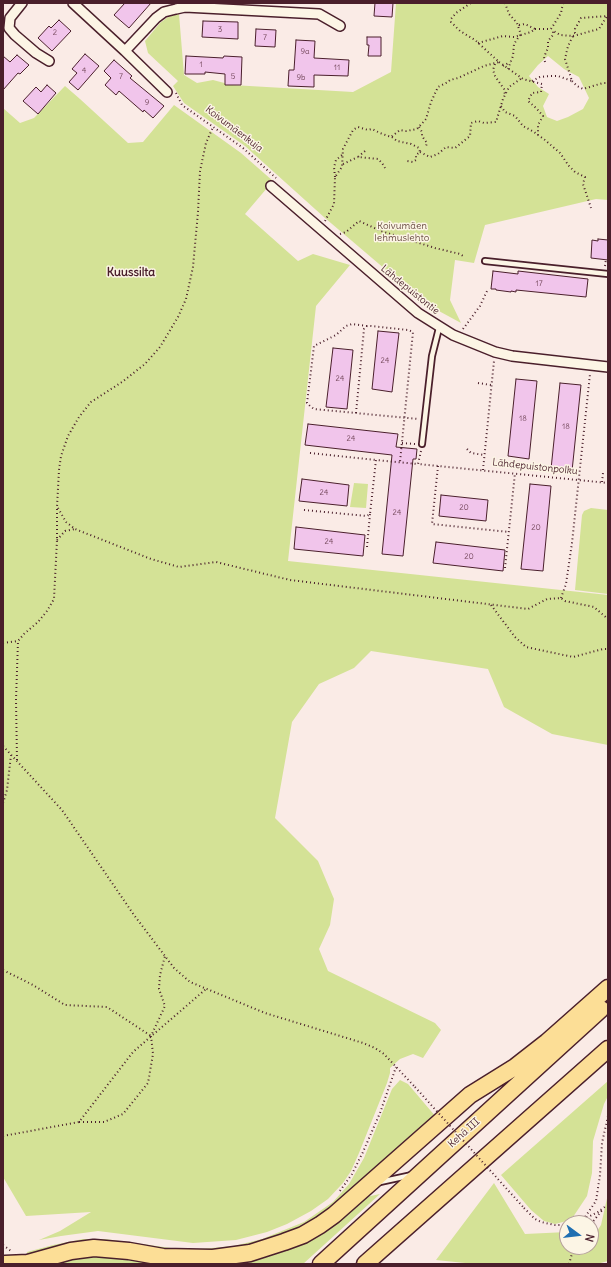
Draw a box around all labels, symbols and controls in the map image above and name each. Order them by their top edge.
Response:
house number: 3 [218,25,222,35]
house number: 2 [53,28,57,38]
house number: 7 [263,33,267,43]
house number: 9a [300,47,310,57]
house number: 1 [199,60,203,70]
house number: 11 [334,63,340,73]
house number: 4 [82,66,86,76]
house number: 7 [119,72,123,82]
house number: 5 [231,72,235,82]
house number: 9b [296,73,306,83]
house number: 9 [145,98,149,108]
street label: Koivumäenkuja [203,103,265,155]
park label: Koivumäen lehmuslehto [375,220,429,244]
street label: Lähdepuistontie [378,263,442,317]
district label: Kuussilta [107,266,155,280]
house number: 17 [535,279,543,289]
house number: 24 [381,356,389,366]
house number: 24 [336,374,344,384]
house number: 18 [519,414,527,424]
house number: 18 [562,422,570,432]
house number: 24 [347,434,355,444]
street label: Lähdepuistonpolku [492,457,578,477]
house number: 24 [320,488,328,498]
house number: 20 [459,503,469,513]
house number: 24 [393,508,401,518]
house number: 20 [531,523,541,533]
house number: 24 [325,537,333,547]
house number: 20 [464,552,474,562]
street label: Kehä III [446,1116,482,1150]
north arrow [559,1215,599,1255]
text: N [582,1232,597,1243]

